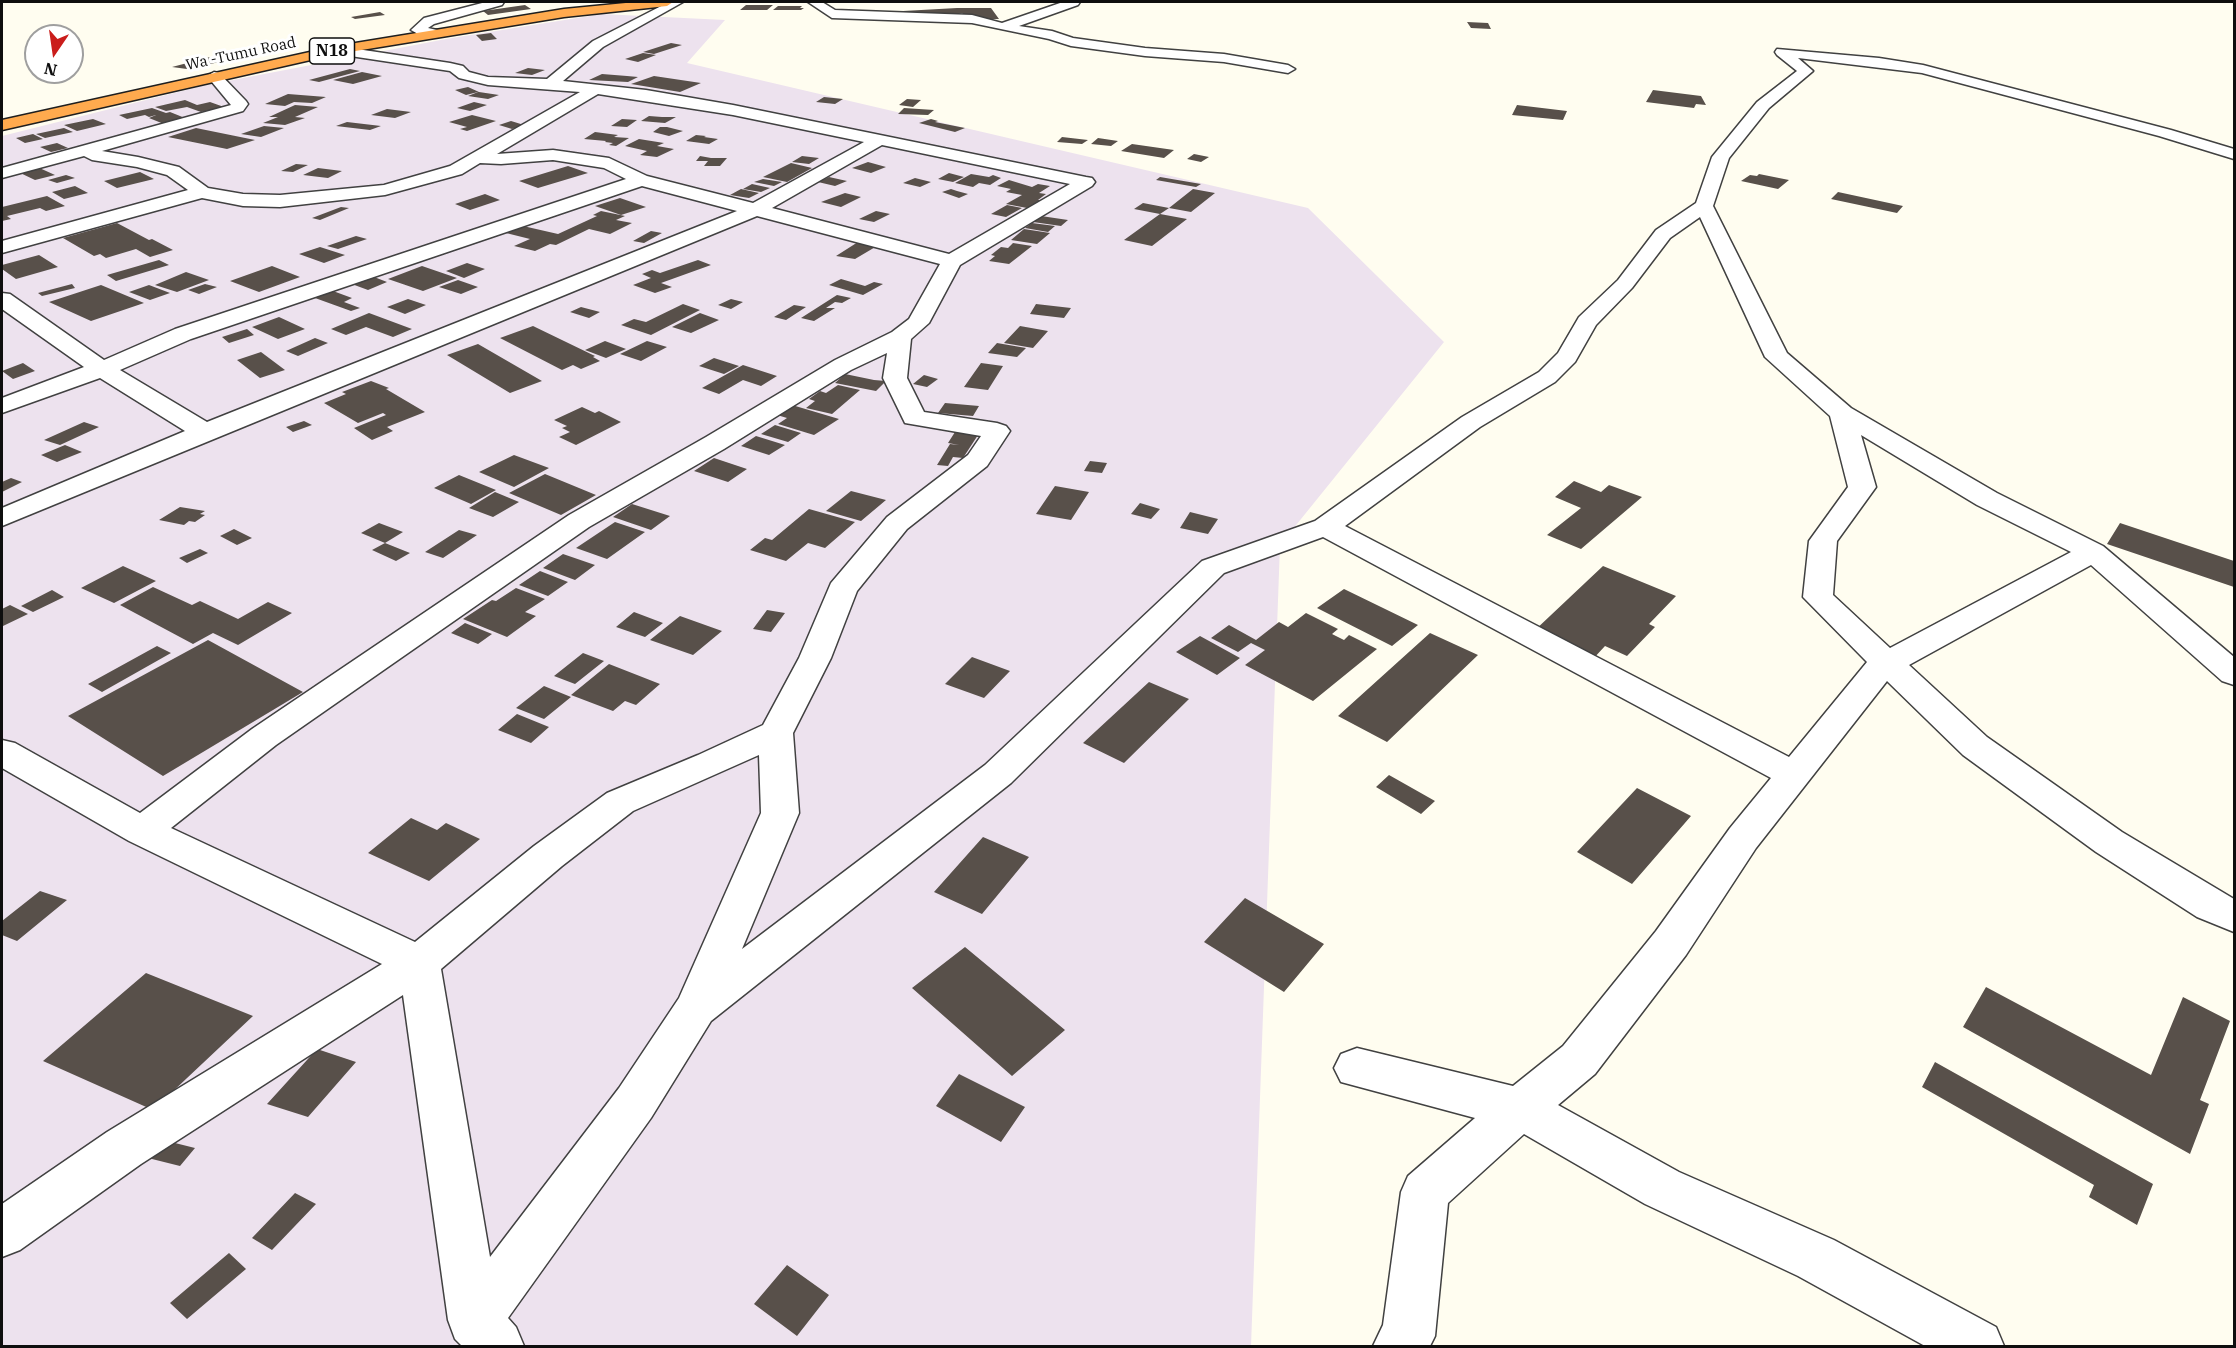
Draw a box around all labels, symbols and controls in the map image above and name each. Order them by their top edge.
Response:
north arrow [24,24,84,84]
street label: Wa -Tumu Road [184,34,298,74]
road number: N18 [310,38,354,64]
text: N [42,58,59,81]

